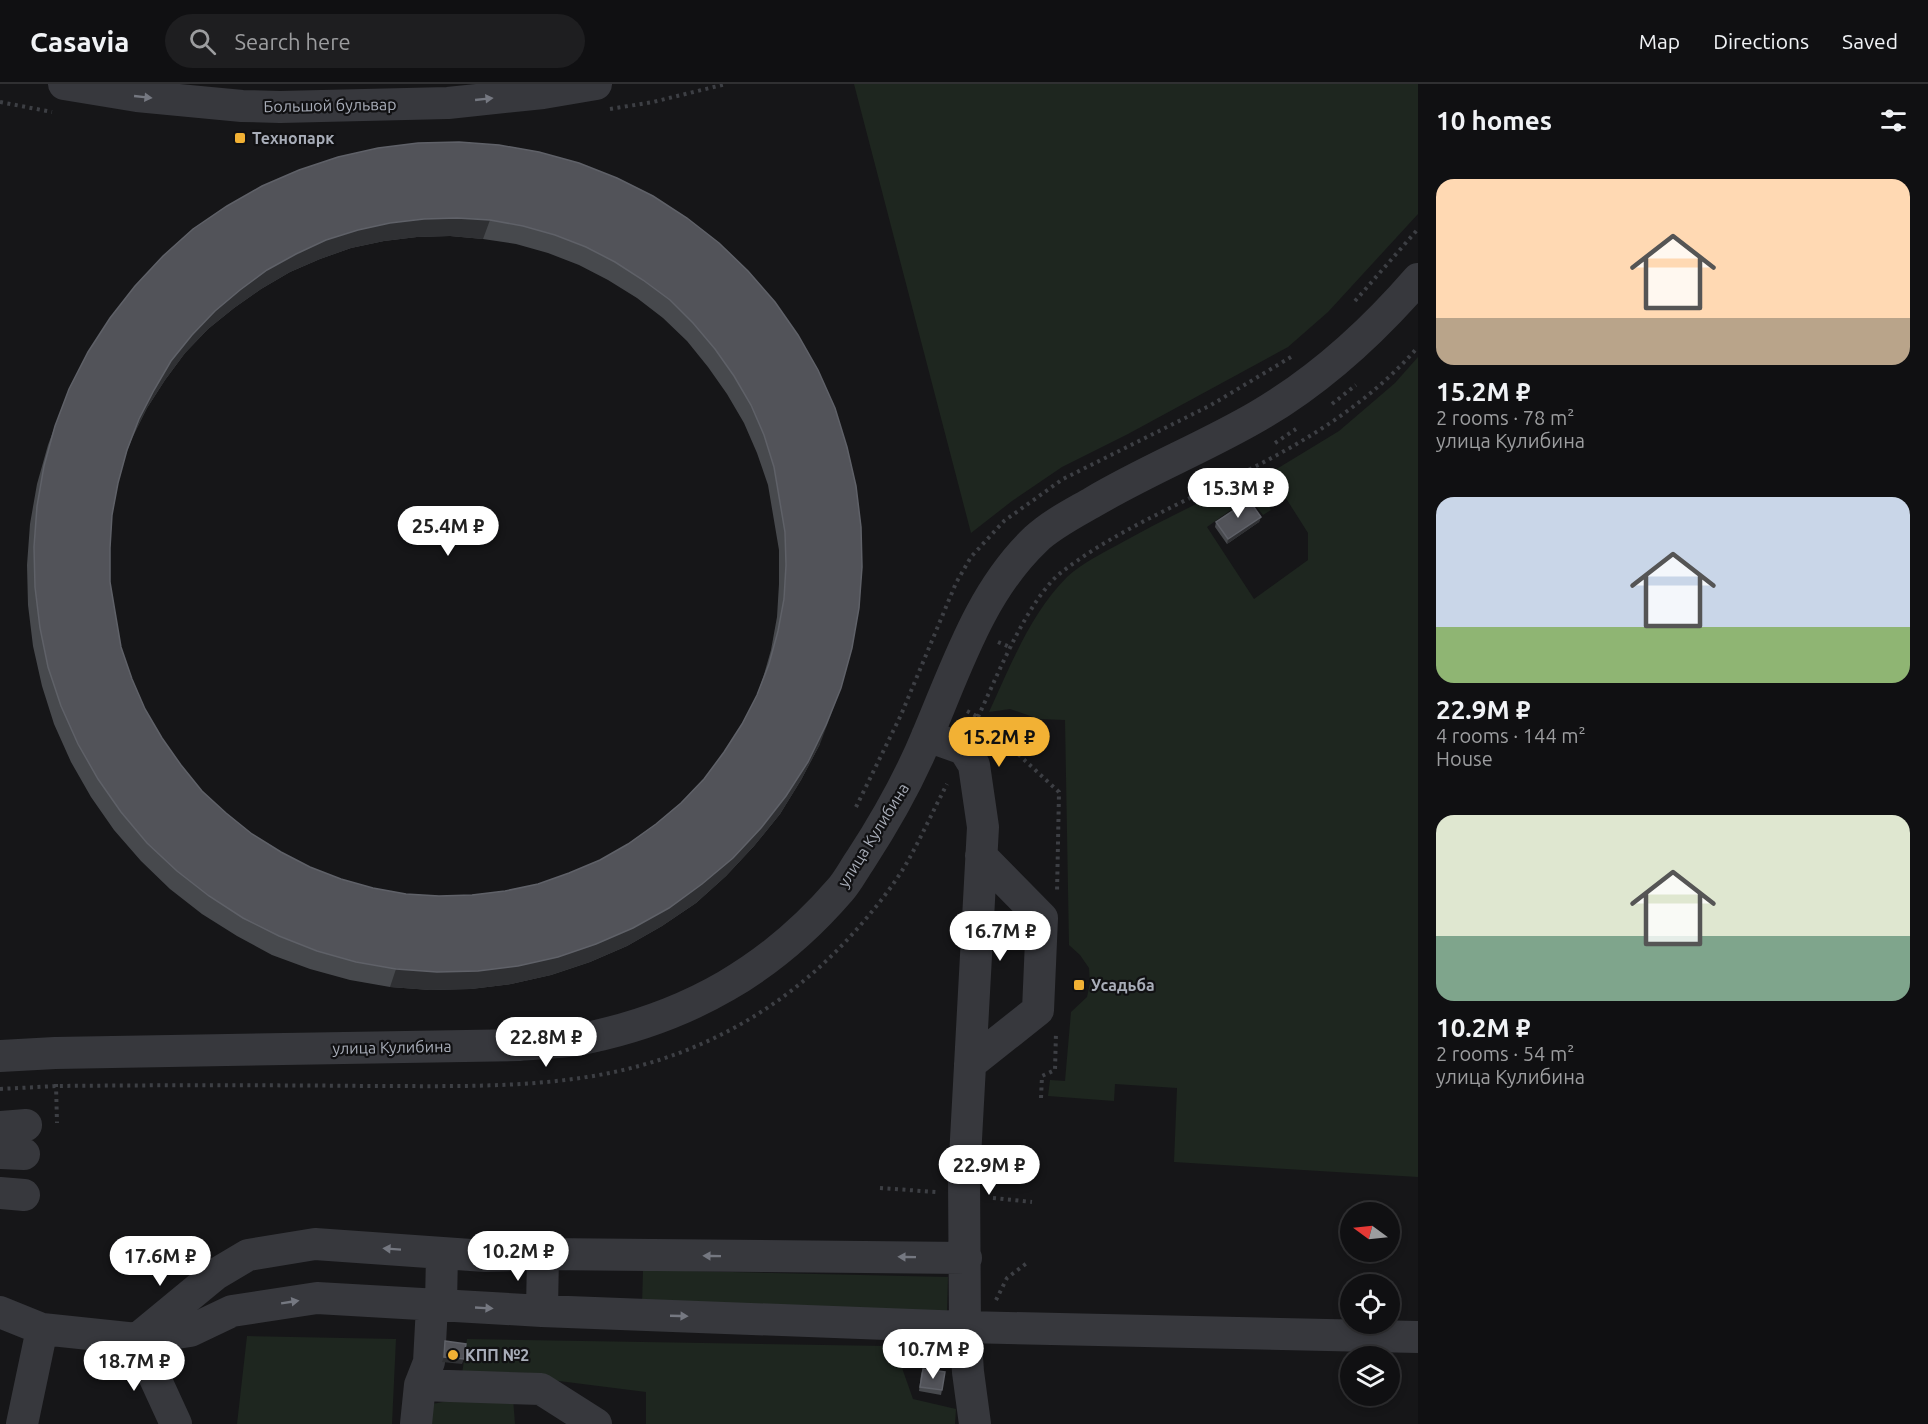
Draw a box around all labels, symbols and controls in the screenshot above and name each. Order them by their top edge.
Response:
search box [165,14,585,68]
icon: search [186,25,219,58]
text: Casavia [30,26,129,57]
text: Search here [234,29,351,54]
text: Map [1639,29,1680,53]
text: Directions [1713,29,1809,53]
text: Saved [1842,29,1898,53]
one-way arrow [133,92,152,101]
one-way arrow [475,94,494,104]
street label: Большой бульвар [263,95,397,115]
icon: filters [1877,104,1910,137]
text: 10 homes [1436,106,1552,135]
place label: Технопарк [252,129,334,147]
marker: Технопарк [233,131,247,145]
icon: home [1619,218,1727,326]
text: 15.2M ₽ [1436,377,1530,406]
text: 2 rooms · 78 m² [1436,406,1574,429]
text: улица Кулибина [1436,429,1585,452]
pin: 15.3M ₽ [1183,468,1293,519]
text: 15.3M ₽ [1202,476,1274,499]
pin: 25.4M ₽ [393,506,503,557]
text: 25.4M ₽ [412,514,484,537]
icon: home [1619,536,1727,644]
text: 22.9M ₽ [1436,695,1530,724]
pin: 15.2M ₽ [944,717,1054,768]
text: 4 rooms · 144 m² [1436,724,1586,747]
text: 15.2M ₽ [963,725,1035,748]
text: House [1436,747,1493,770]
street label: улица Кулибина [834,780,912,890]
icon: home [1619,854,1727,962]
pin: 16.7M ₽ [945,911,1055,962]
text: 16.7M ₽ [964,919,1036,942]
place label: Усадьба [1091,976,1155,994]
marker: Усадьба [1072,978,1086,992]
text: 10.2M ₽ [1436,1013,1530,1042]
pin: 22.8M ₽ [491,1017,601,1068]
text: 22.8M ₽ [510,1025,582,1048]
street label: улица Кулибина [332,1037,452,1057]
text: 2 rooms · 54 m² [1436,1042,1574,1065]
text: улица Кулибина [1436,1065,1585,1088]
pin: 22.9M ₽ [934,1145,1044,1196]
text: 22.9M ₽ [953,1153,1025,1176]
north arrow [1340,1202,1400,1262]
map controls [1340,1202,1400,1406]
pin: 10.2M ₽ [463,1231,573,1282]
pin: 17.6M ₽ [105,1236,215,1287]
text: 10.2M ₽ [482,1239,554,1262]
text: 17.6M ₽ [124,1244,196,1267]
one-way arrow [382,1244,401,1254]
one-way arrow [703,1251,722,1261]
one-way arrow [898,1253,917,1262]
button: locate [1340,1274,1400,1334]
one-way arrow [280,1298,299,1307]
one-way arrow [475,1303,494,1313]
one-way arrow [669,1312,688,1321]
pin: 10.7M ₽ [878,1329,988,1380]
text: 10.7M ₽ [897,1337,969,1360]
pin: 18.7M ₽ [79,1341,189,1392]
place label: КПП №2 [465,1346,529,1364]
button: layers [1340,1346,1400,1406]
marker: КПП №2 [446,1348,460,1362]
text: 18.7M ₽ [98,1349,170,1372]

